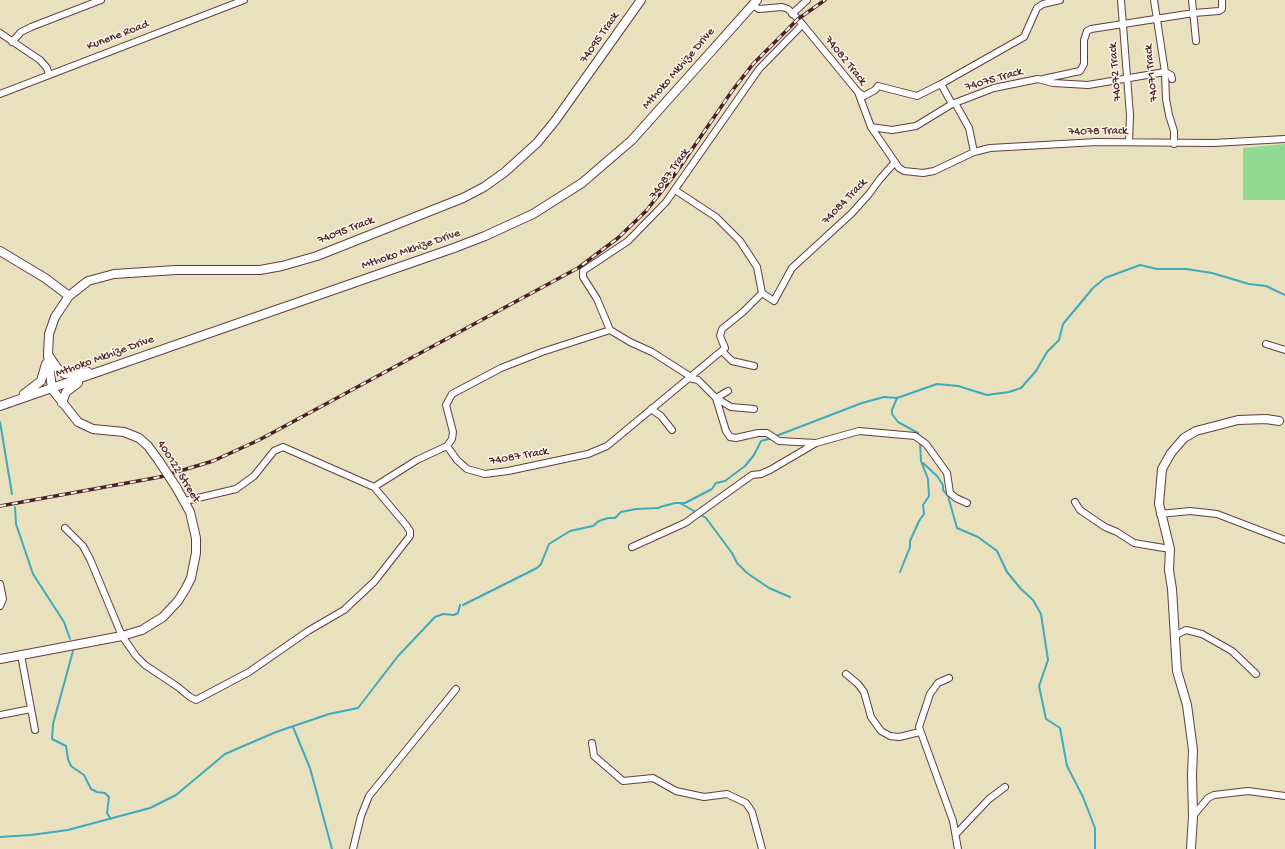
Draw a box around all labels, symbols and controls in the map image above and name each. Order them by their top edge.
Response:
street label: 74095 Track [577,10,623,66]
street label: Kunene Road [85,18,151,54]
street label: Mthoko Mkhize Drive [640,25,718,113]
street label: 74082 Track [821,34,869,88]
street label: 74072 Track [1106,42,1126,102]
street label: 74071 Track [1142,44,1162,102]
street label: 74075 Track [964,65,1024,95]
street label: 74078 Track [1068,124,1128,140]
street label: 74087 Track [647,146,693,202]
street label: 74084 Track [819,176,871,228]
street label: 74095 Track [316,214,376,248]
street label: Mthoko Mkhize Drive [360,226,462,274]
street label: Mthoko Mkhize Drive [54,333,156,381]
street label: 400122 Street [153,438,203,506]
street label: 74087 Track [489,445,549,469]

